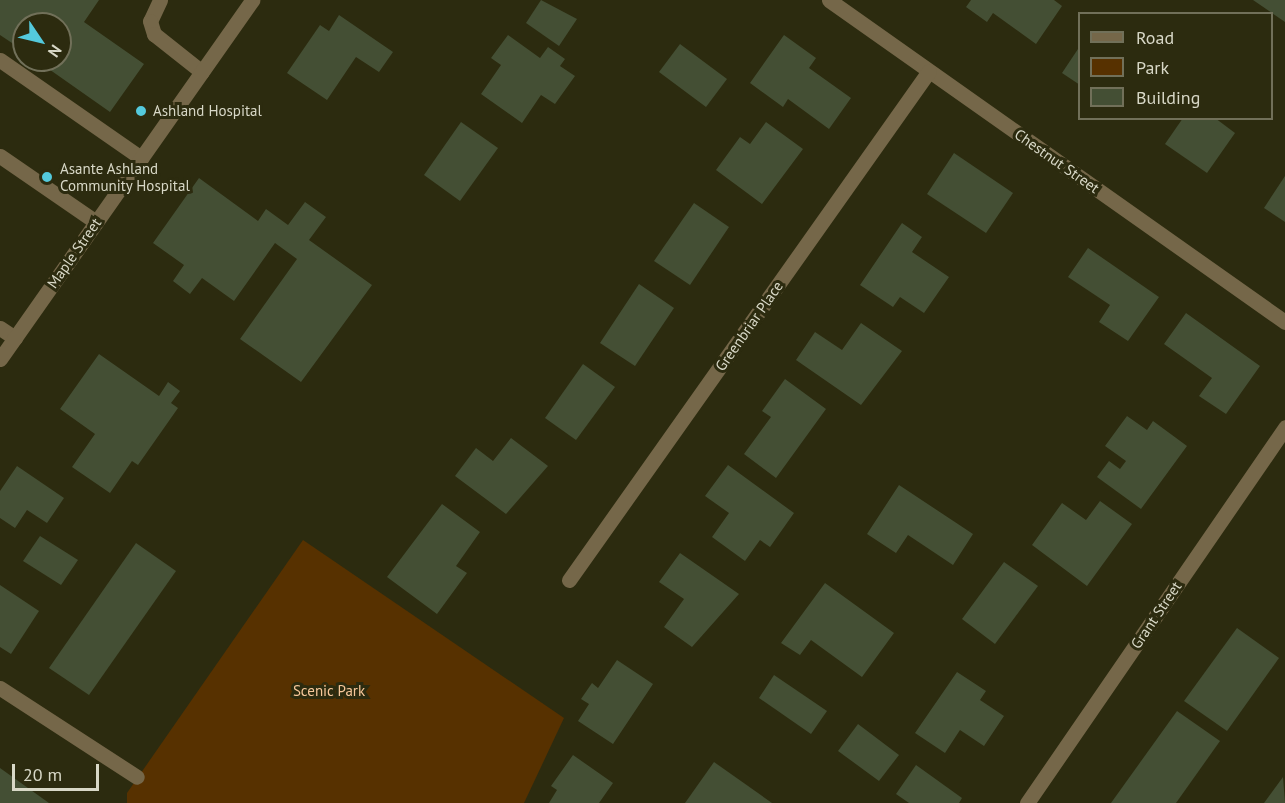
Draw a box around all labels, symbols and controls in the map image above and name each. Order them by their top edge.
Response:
north arrow [12,12,72,72]
legend [1078,12,1273,120]
text: Road [1136,26,1174,49]
text: N [44,41,66,61]
text: Park [1136,56,1169,79]
text: Building [1136,86,1200,109]
place label: Ashland Hospital [153,102,262,120]
marker: Ashland Hospital [134,104,148,118]
street label: Chestnut Street [1011,125,1103,197]
place label: Asante Ashland Community Hospital [60,159,190,194]
marker: Asante Ashland Community Hospital [38,168,56,186]
street label: Maple Street [43,214,105,292]
street label: Greenbriar Place [711,278,787,374]
street label: Grant Street [1127,578,1185,652]
park label: Scenic Park [293,682,365,700]
scale bar [15,752,102,790]
text: 20 m [23,763,62,786]

